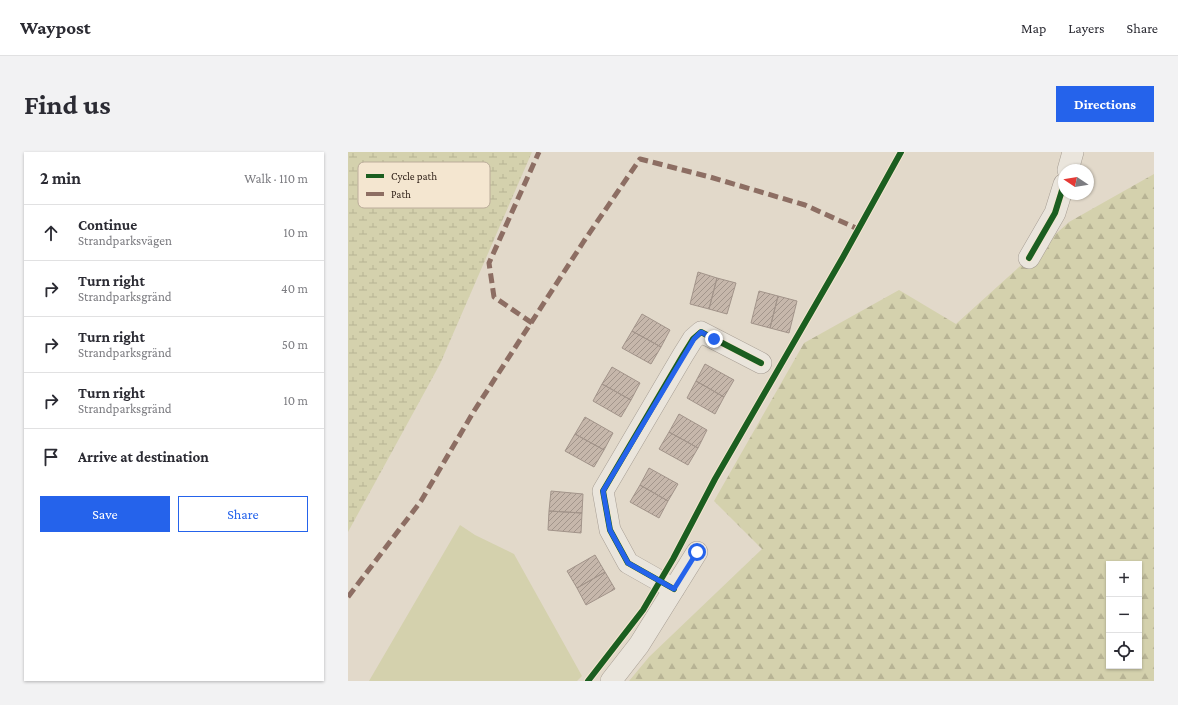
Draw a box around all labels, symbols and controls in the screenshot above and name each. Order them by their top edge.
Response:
text: Waypost [20,17,91,38]
text: Map [1021,20,1046,36]
text: Layers [1068,20,1105,36]
text: Share [1127,20,1158,36]
button: Directions [1056,86,1154,122]
text: Find us [24,89,111,120]
legend [358,162,490,208]
north arrow [1058,164,1094,200]
text: 2 min [40,169,81,188]
text: Cycle path [391,170,437,183]
text: Walk · 110 m [244,171,308,186]
text: Path [391,188,411,200]
text: Continue [78,217,137,233]
icon: ahead [40,222,62,244]
text: 10 m [283,225,308,240]
text: Strandparksvägen [78,233,172,248]
text: Turn right [78,273,145,289]
icon: right [40,278,62,300]
text: 40 m [281,281,308,296]
text: Strandparksgränd [78,289,172,304]
text: Turn right [78,329,145,345]
route end [705,330,723,348]
icon: right [40,334,62,356]
text: 50 m [282,337,308,352]
text: Strandparksgränd [78,345,172,360]
text: Turn right [78,385,145,401]
icon: right [40,390,62,412]
text: 10 m [283,393,308,408]
text: Strandparksgränd [78,401,172,416]
icon: arrive [40,446,62,468]
text: Arrive at destination [78,449,209,465]
button: Save [40,496,170,532]
button: Share [178,496,308,532]
route start [688,543,706,561]
map controls [1106,561,1142,669]
button: + [1106,561,1142,597]
button: − [1106,597,1142,633]
button: locate [1106,633,1142,669]

